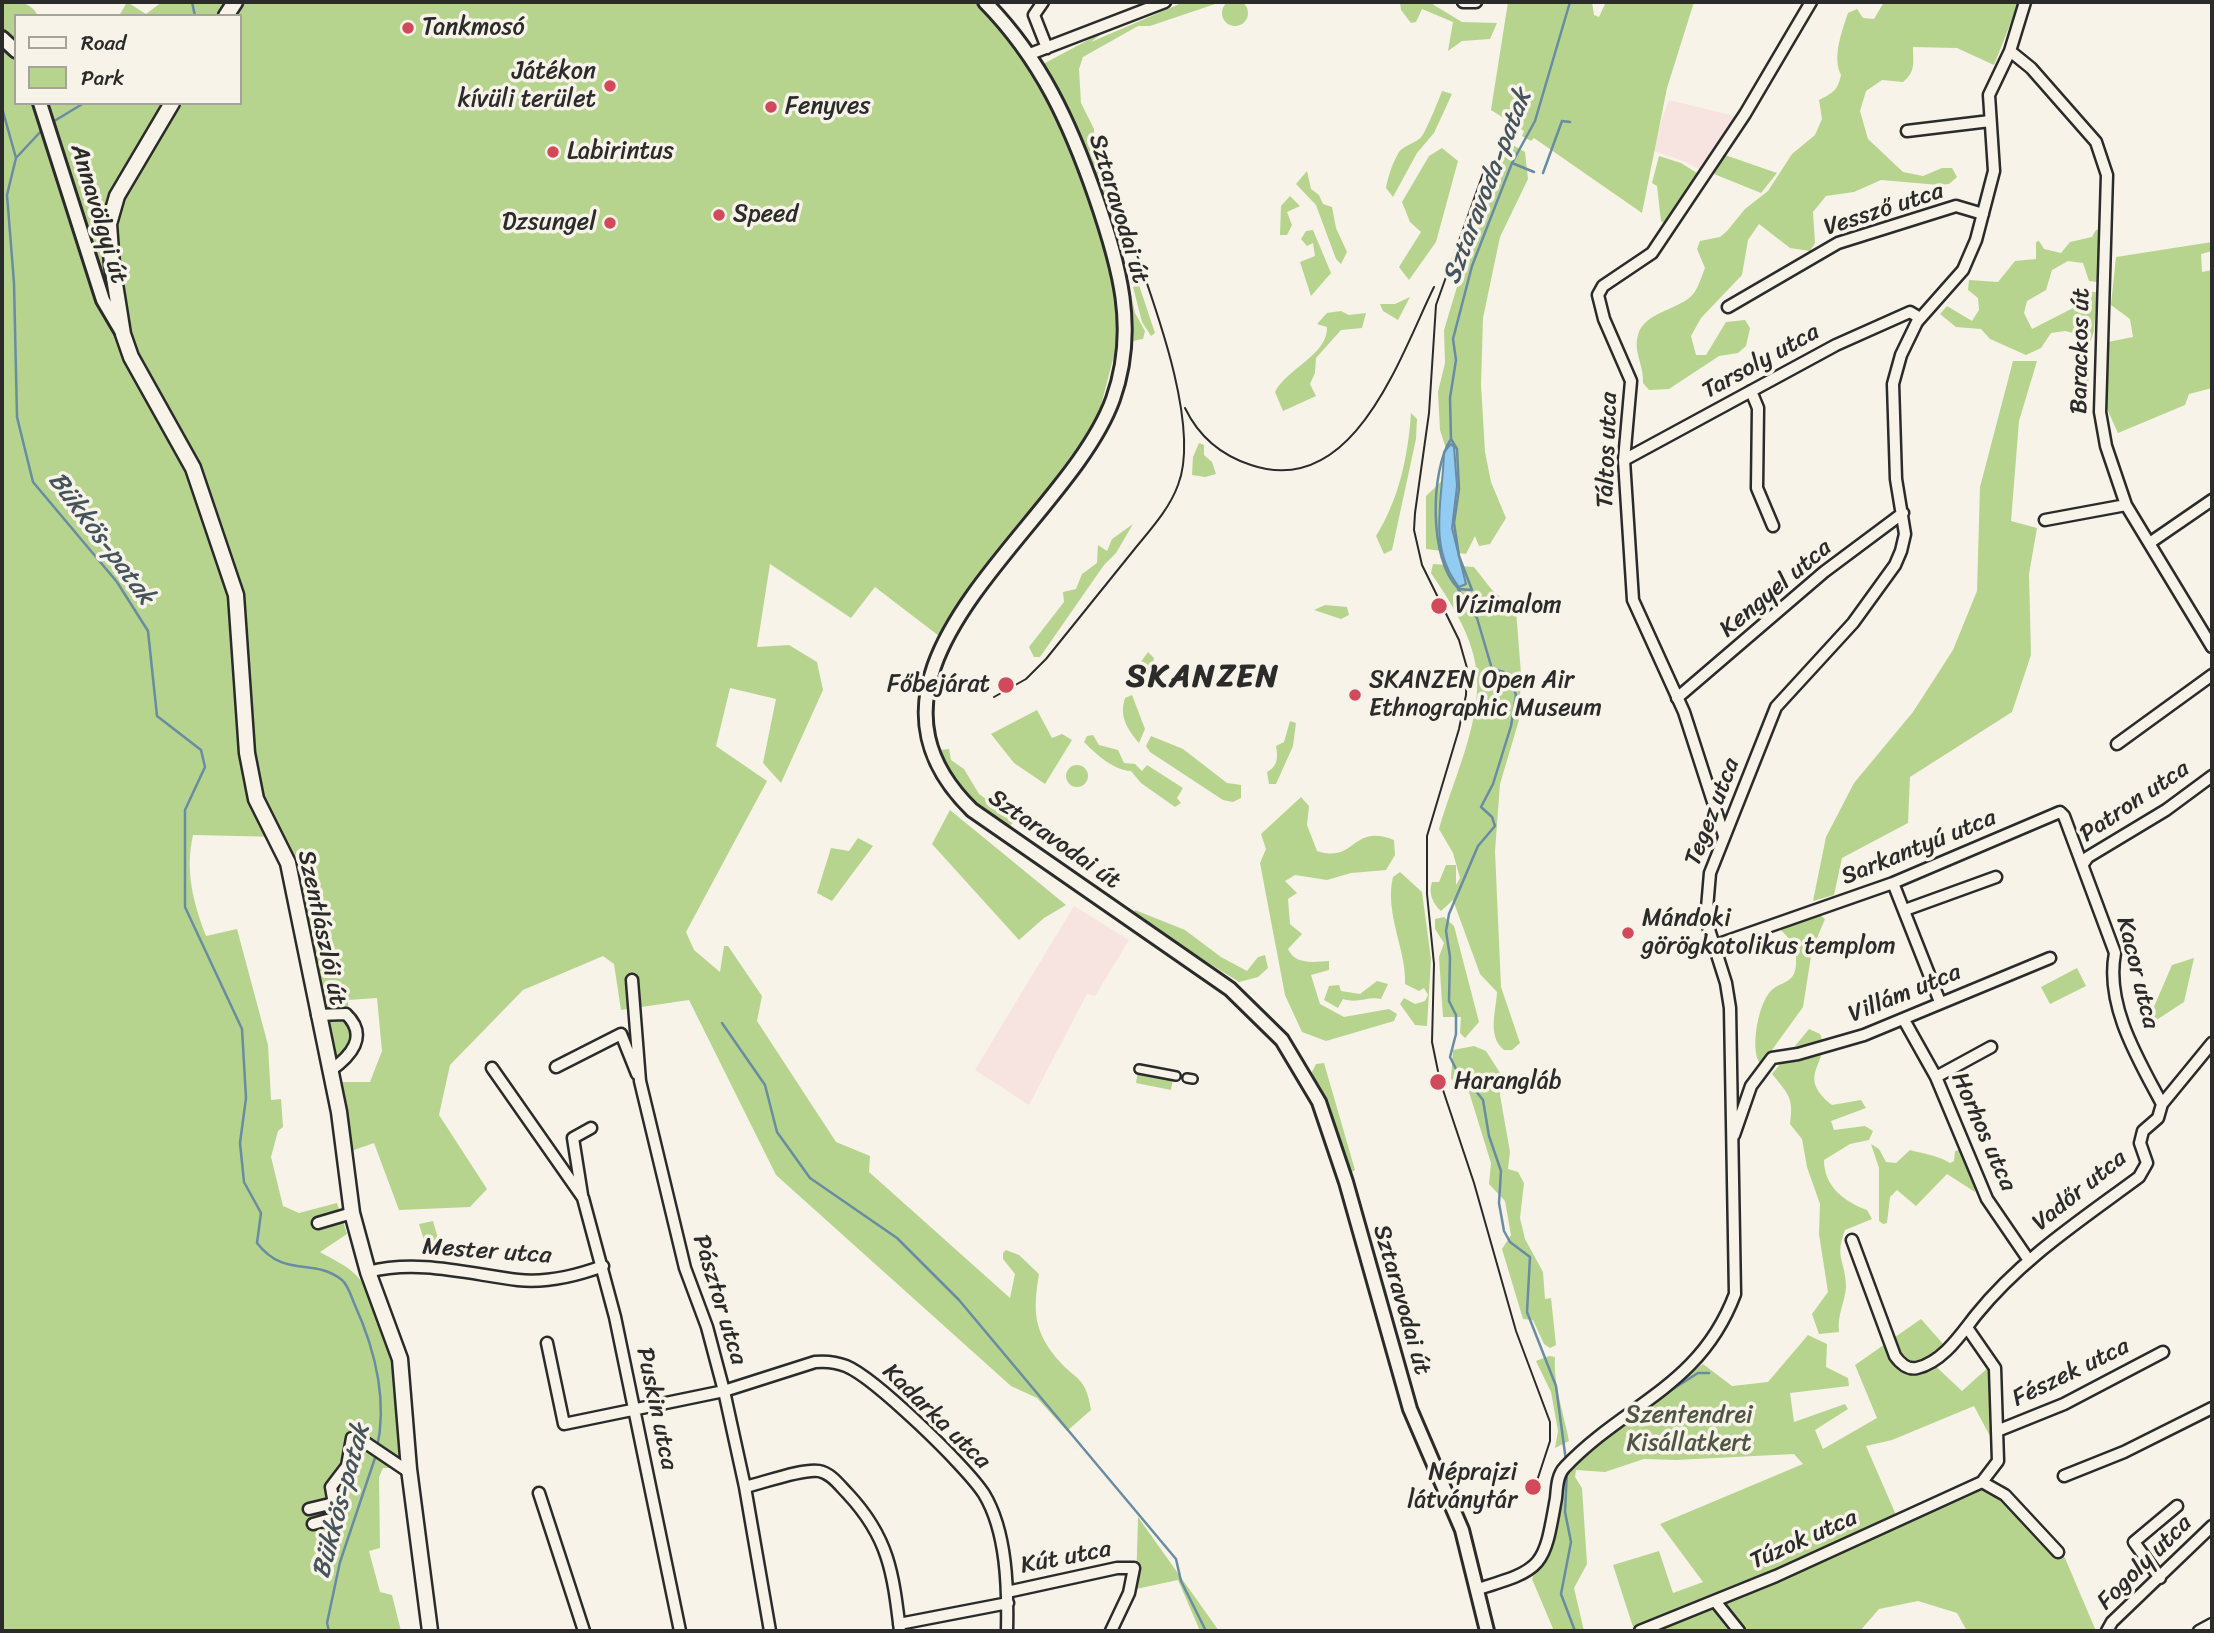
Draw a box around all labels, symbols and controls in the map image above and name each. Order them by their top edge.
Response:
legend [14,14,242,105]
place label: Tankmosó [422,14,525,42]
marker: Tankmosó [400,20,416,36]
text: Road [81,24,126,62]
place label: Játékon kívüli terület [458,58,596,114]
text: Park [81,59,124,97]
marker: Játékon kívüli terület [602,78,618,94]
water label: Sztaravoda-patak [1437,85,1539,289]
place label: Fenyves [785,93,870,121]
marker: Fenyves [763,99,779,115]
street label: Sztaravodai út [1082,131,1154,287]
place label: Labirintus [567,138,674,166]
street label: Annavölgyi út [63,141,133,287]
marker: Labirintus [545,144,561,160]
street label: Vessző utca [1821,177,1947,243]
place label: Speed [733,201,798,229]
marker: Speed [711,207,727,223]
place label: Dzsungel [502,209,596,237]
marker: Dzsungel [602,215,618,231]
street label: Barackos út [2065,288,2097,414]
street label: Tarsoly utca [1698,318,1824,406]
street label: Táltos utca [1592,391,1624,509]
water label: Bükkös-patak [41,466,161,612]
street label: Kengyel utca [1714,534,1838,644]
place label: Vízimalom [1455,592,1562,620]
marker: Vízimalom [1429,596,1449,616]
district label: SKANZEN [1126,659,1280,697]
place label: SKANZEN Open Air Ethnographic Museum [1369,667,1602,723]
place label: Főbejárat [887,671,990,699]
marker: Főbejárat [996,675,1016,695]
marker: SKANZEN Open Air Ethnographic Museum [1347,687,1363,703]
street label: Tegez utca [1679,754,1747,870]
street label: Patron utca [2075,755,2195,849]
street label: Sztaravodai út [982,784,1126,896]
street label: Sarkantyú utca [1837,804,2001,892]
street label: Szentlászlói út [290,848,352,1008]
place label: Mándoki görögkatolikus templom [1642,905,1896,961]
street label: Kacor utca [2109,914,2165,1032]
marker: Mándoki görögkatolikus templom [1620,925,1636,941]
street label: Villám utca [1845,958,1965,1030]
place label: Harangláb [1454,1068,1562,1096]
street label: Horhos utca [1944,1068,2022,1196]
marker: Harangláb [1428,1072,1448,1092]
street label: Vadőr utca [2027,1144,2133,1238]
street label: Sztaravodai út [1366,1222,1436,1378]
street label: Pásztor utca [686,1232,752,1368]
street label: Mester utca [422,1233,552,1271]
street label: Fészek utca [2008,1332,2134,1414]
street label: Puskin utca [629,1345,683,1473]
street label: Kadarka utca [876,1358,996,1476]
park label: Szentendrei Kisállatkert [1625,1402,1753,1458]
water label: Bükkös-patak [306,1420,378,1582]
place label: Néprajzi látványtár [1407,1459,1517,1515]
marker: Néprajzi látványtár [1523,1477,1543,1497]
street label: Túzok utca [1746,1504,1862,1576]
street label: Fogoly utca [2092,1510,2198,1616]
street label: Kút utca [1018,1535,1114,1581]

